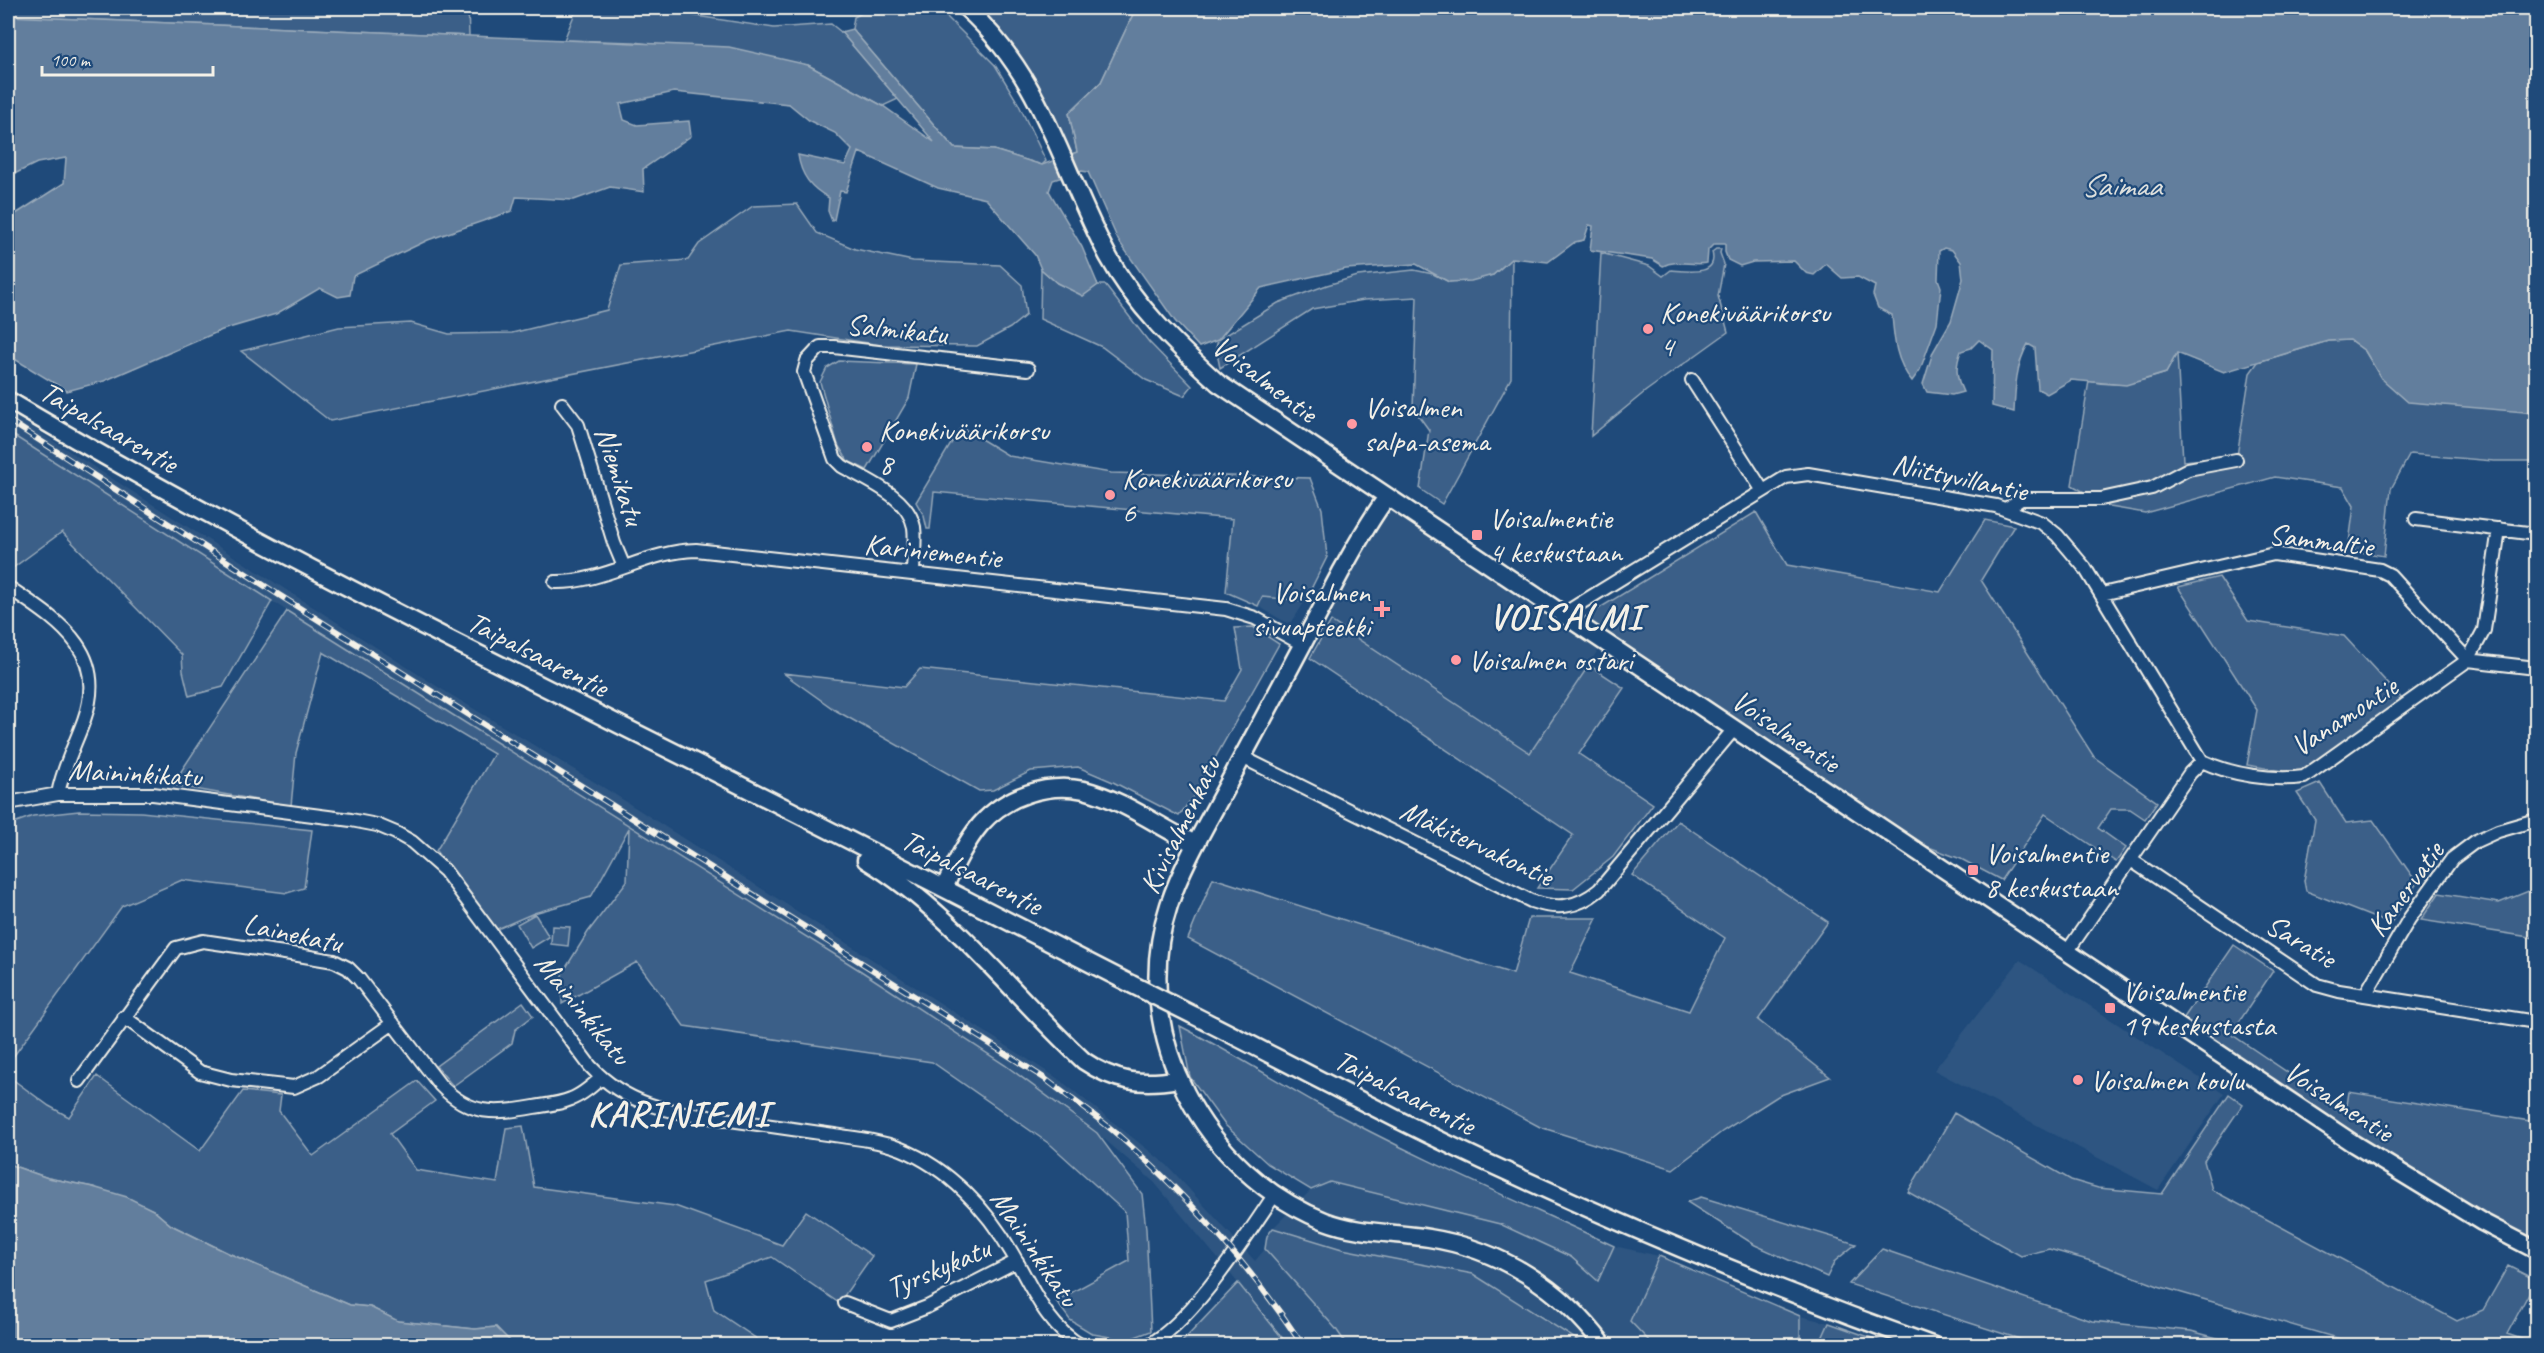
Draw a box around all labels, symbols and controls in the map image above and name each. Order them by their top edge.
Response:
scale bar [42,39,213,77]
text: 100 m [51,49,92,71]
water label: Saimaa [2081,165,2164,206]
place label: Konekiväärikorsu 4 [1660,293,1832,365]
street label: Salmikatu [845,305,951,353]
marker: Konekiväärikorsu 4 [1641,322,1655,336]
street label: Voisalmentie [1204,327,1327,433]
street label: Taipalsaarentie [33,372,187,483]
place label: Voisalmen salpa-asema [1364,388,1492,460]
place label: Konekiväärikorsu 8 [879,411,1051,483]
marker: Voisalmen salpa-asema [1345,417,1359,431]
street label: Niemikatu [586,422,654,532]
marker: Konekiväärikorsu 8 [860,440,874,454]
street label: Niittyvillantie [1889,444,2033,510]
place label: Konekiväärikorsu 6 [1122,459,1294,531]
marker: Konekiväärikorsu 6 [1103,488,1117,502]
place label: Voisalmentie 4 keskustaan [1489,499,1624,571]
street label: Sammaltie [2267,515,2378,566]
street label: Kariniementie [863,525,1006,577]
marker: Voisalmentie 4 keskustaan [1470,528,1484,542]
place label: Voisalmen sivuapteekki [1253,573,1373,645]
district label: VOISALMI [1489,594,1650,640]
street label: Taipalsaarentie [461,602,617,707]
marker: Voisalmen sivuapteekki [1375,602,1389,616]
place label: Voisalmen ostari [1468,641,1636,679]
marker: Voisalmen ostari [1449,653,1463,667]
street label: Vanamontie [2283,666,2406,765]
street label: Voisalmentie [1724,681,1849,782]
street label: Kivisalmenkatu [1130,748,1230,900]
street label: Maininkikatu [67,751,205,796]
street label: Mäkitervakontie [1394,791,1562,896]
street label: Taipalsaarentie [895,820,1051,925]
street label: Kanervatie [2358,832,2454,944]
place label: Voisalmentie 8 keskustaan [1985,834,2120,906]
marker: Voisalmentie 8 keskustaan [1966,863,1980,877]
street label: Lainekatu [240,904,348,962]
street label: Saratie [2259,905,2345,978]
street label: Maininkikatu [526,945,641,1074]
place label: Voisalmentie 19 keskustasta [2122,972,2277,1044]
marker: Voisalmentie 19 keskustasta [2103,1001,2117,1015]
street label: Taipalsaarentie [1328,1040,1484,1145]
street label: Voisalmentie [2277,1052,2403,1152]
place label: Voisalmen koulu [2090,1061,2246,1099]
marker: Voisalmen koulu [2071,1073,2085,1087]
district label: KARINIEMI [588,1091,777,1137]
street label: Maininkikatu [982,1182,1089,1316]
street label: Tyrskykatu [880,1228,998,1307]

